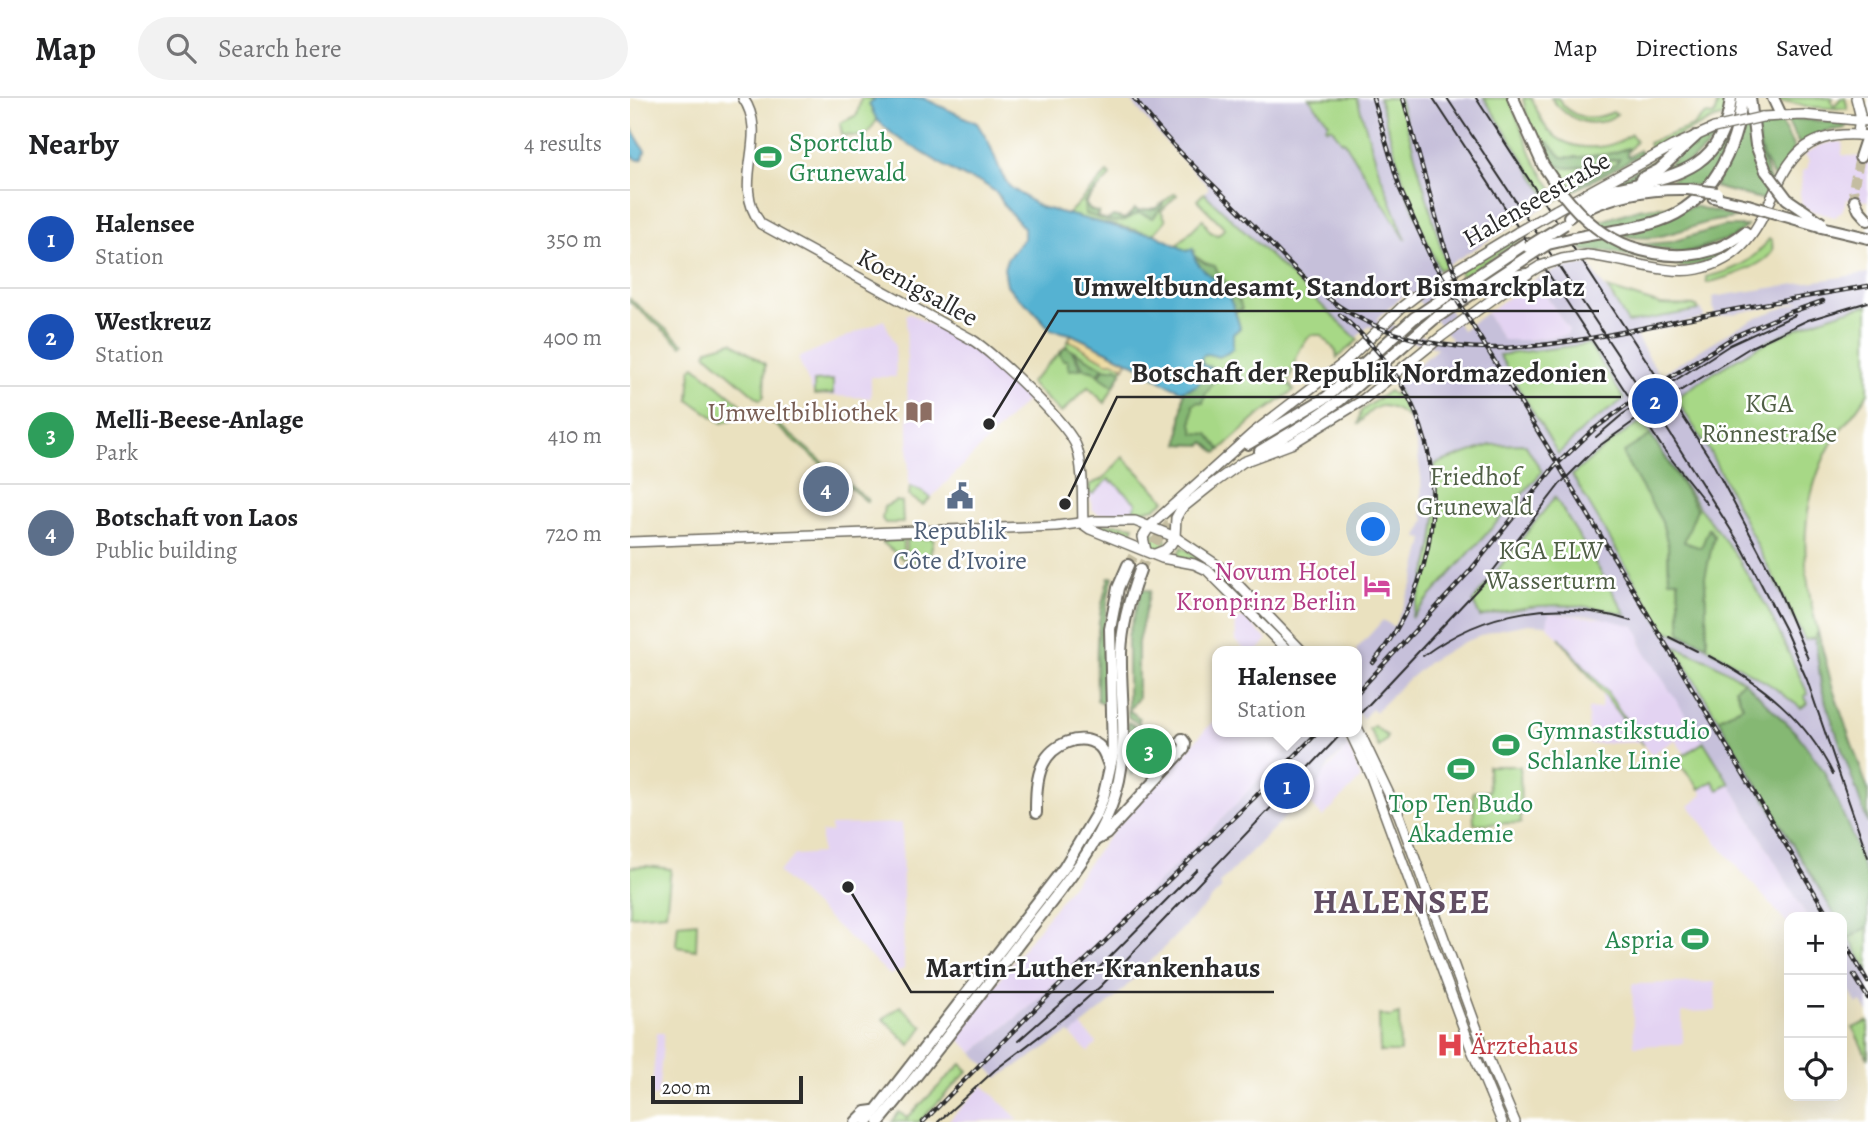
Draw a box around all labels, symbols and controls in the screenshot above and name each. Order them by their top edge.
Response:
search box [138,17,628,80]
text: Map [35,26,96,71]
icon: search [162,29,200,67]
text: Search here [218,31,342,66]
text: Map [1553,32,1597,64]
text: Directions [1635,32,1738,64]
text: Saved [1776,32,1833,64]
text: Nearby [28,124,119,164]
place label: Sportclub Grunewald [789,125,906,190]
text: 4 results [524,128,602,159]
sports icon: Sportclub Grunewald [753,142,783,172]
street label: Halenseestraße [1456,143,1616,256]
text: Halensee [95,206,195,241]
text: 1 [47,224,55,255]
text: 350 m [547,224,602,255]
street label: Koenigsallee [851,240,985,335]
text: Station [95,241,164,272]
callout: Umweltbundesamt, Standort Bismarckplatz [1058,262,1599,311]
text: Umweltbundesamt, Standort Bismarckplatz [1073,268,1585,306]
text: Westkreuz [95,304,211,339]
text: 2 [45,322,57,353]
text: 400 m [543,322,602,353]
text: Station [95,339,164,370]
callout: Botschaft der Republik Nordmazedonien [1117,348,1621,397]
text: Botschaft der Republik Nordmazedonien [1131,354,1607,392]
pin: 2 [1632,375,1678,427]
park label: KGA Rönnestraße [1701,386,1837,451]
place label: Umweltbibliothek [708,395,898,430]
library icon: Umweltbibliothek [904,397,934,427]
text: Melli-Beese-Anlage [95,402,304,437]
text: 3 [46,420,56,451]
text: 410 m [548,420,602,451]
text: Park [95,437,138,468]
park label: Friedhof Grunewald [1416,459,1534,524]
pin: 4 [803,463,849,515]
public building icon: Republik Côte d’Ivoire [945,481,975,511]
text: Botschaft von Laos [95,500,298,535]
your location [1356,512,1390,546]
place label: Republik Côte d’Ivoire [893,513,1027,578]
text: 4 [46,518,56,549]
text: 720 m [545,518,602,549]
park label: KGA ELW Wasserturm [1484,533,1617,598]
text: Public building [95,535,237,566]
place label: Novum Hotel Kronprinz Berlin [1176,554,1356,619]
hotel icon: Novum Hotel Kronprinz Berlin [1362,571,1392,601]
popup [1212,646,1362,737]
text: Halensee [1237,659,1337,694]
text: Station [1237,694,1306,725]
place label: Gymnastikstudio Schlanke Linie [1527,713,1710,778]
pin: 3 [1126,725,1172,777]
sports icon: Gymnastikstudio Schlanke Linie [1491,730,1521,760]
sports icon: Top Ten Budo Akademie [1446,754,1476,784]
pin: 1 [1264,760,1310,812]
place label: Top Ten Budo Akademie [1389,786,1533,851]
district label: HALENSEE [1313,879,1491,924]
map controls [1784,912,1847,1101]
button: + [1784,912,1847,975]
place label: Aspria [1604,922,1674,957]
sports icon: Aspria [1680,924,1710,954]
callout: Martin-Luther-Krankenhaus [911,943,1274,992]
text: Martin-Luther-Krankenhaus [925,949,1261,987]
button: − [1784,975,1847,1038]
place label: Ärztehaus [1470,1028,1578,1063]
hospital icon: Ärztehaus [1435,1030,1465,1060]
button: locate [1784,1038,1847,1101]
scale bar [651,1073,803,1105]
text: 200 m [662,1075,711,1101]

